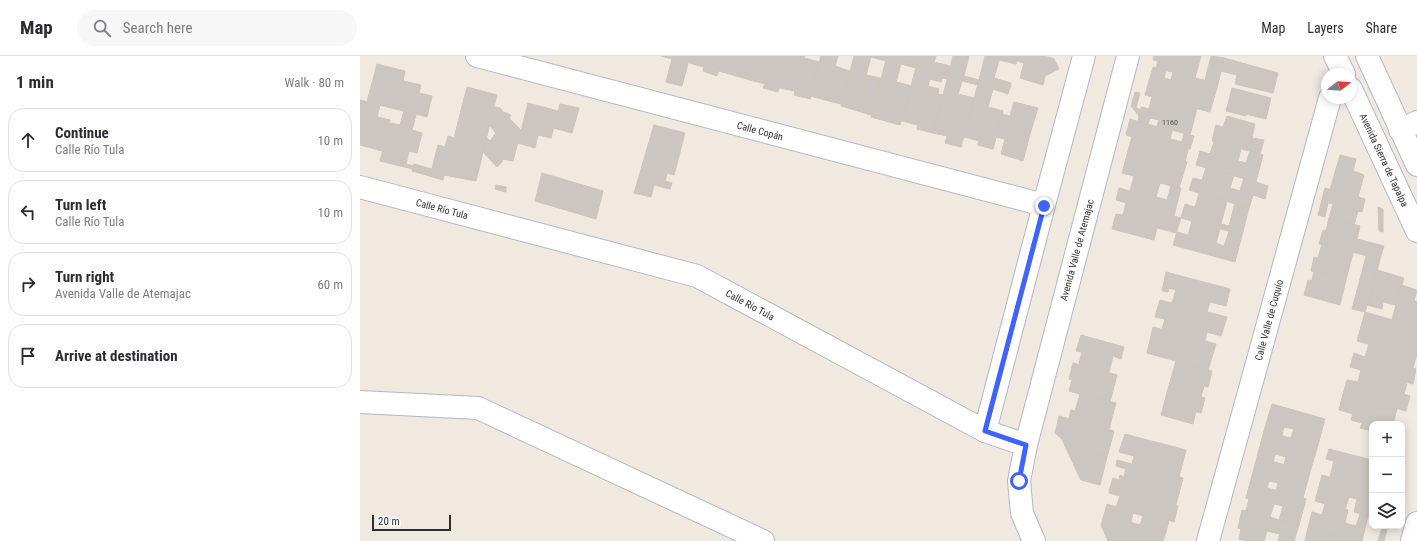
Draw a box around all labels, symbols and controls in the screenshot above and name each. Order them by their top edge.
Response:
search box [77,10,357,46]
text: Map [20,16,53,39]
icon: search [91,17,113,39]
text: Search here [123,19,193,37]
text: Map [1261,20,1285,36]
text: Layers [1307,20,1344,36]
text: Share [1366,20,1397,36]
north arrow [1321,68,1357,104]
text: 1 min [16,72,54,92]
text: Walk · 80 m [284,75,344,90]
street label: Avenida Sierra de Tapalpa [1358,112,1411,209]
house number: 1160 [1162,118,1178,127]
street label: Calle Copán [736,120,784,142]
text: Continue [55,124,109,142]
icon: ahead [17,129,39,151]
text: 10 m [317,133,343,148]
text: Calle Río Tula [55,142,125,157]
text: Turn left [55,196,106,214]
street label: Calle Río Tula [415,197,469,221]
route end [1035,197,1053,215]
street label: Avenida Valle de Atemajac [1058,198,1096,302]
icon: left [17,201,39,223]
text: 10 m [317,205,343,220]
text: Calle Río Tula [55,214,125,229]
text: Turn right [55,268,114,286]
icon: right [17,273,39,295]
text: 60 m [317,277,343,292]
street label: Calle Valle de Cuquío [1253,278,1285,362]
text: Avenida Valle de Atemajac [55,286,191,301]
street label: Calle Río Tula [724,288,776,323]
icon: arrive [17,345,39,367]
text: Arrive at destination [55,347,178,365]
map controls [1369,421,1405,529]
button: + [1369,421,1405,457]
button: − [1369,457,1405,493]
route start [1010,472,1028,490]
button: layers [1369,493,1405,529]
scale bar [372,513,451,532]
text: 20 m [378,515,400,528]

